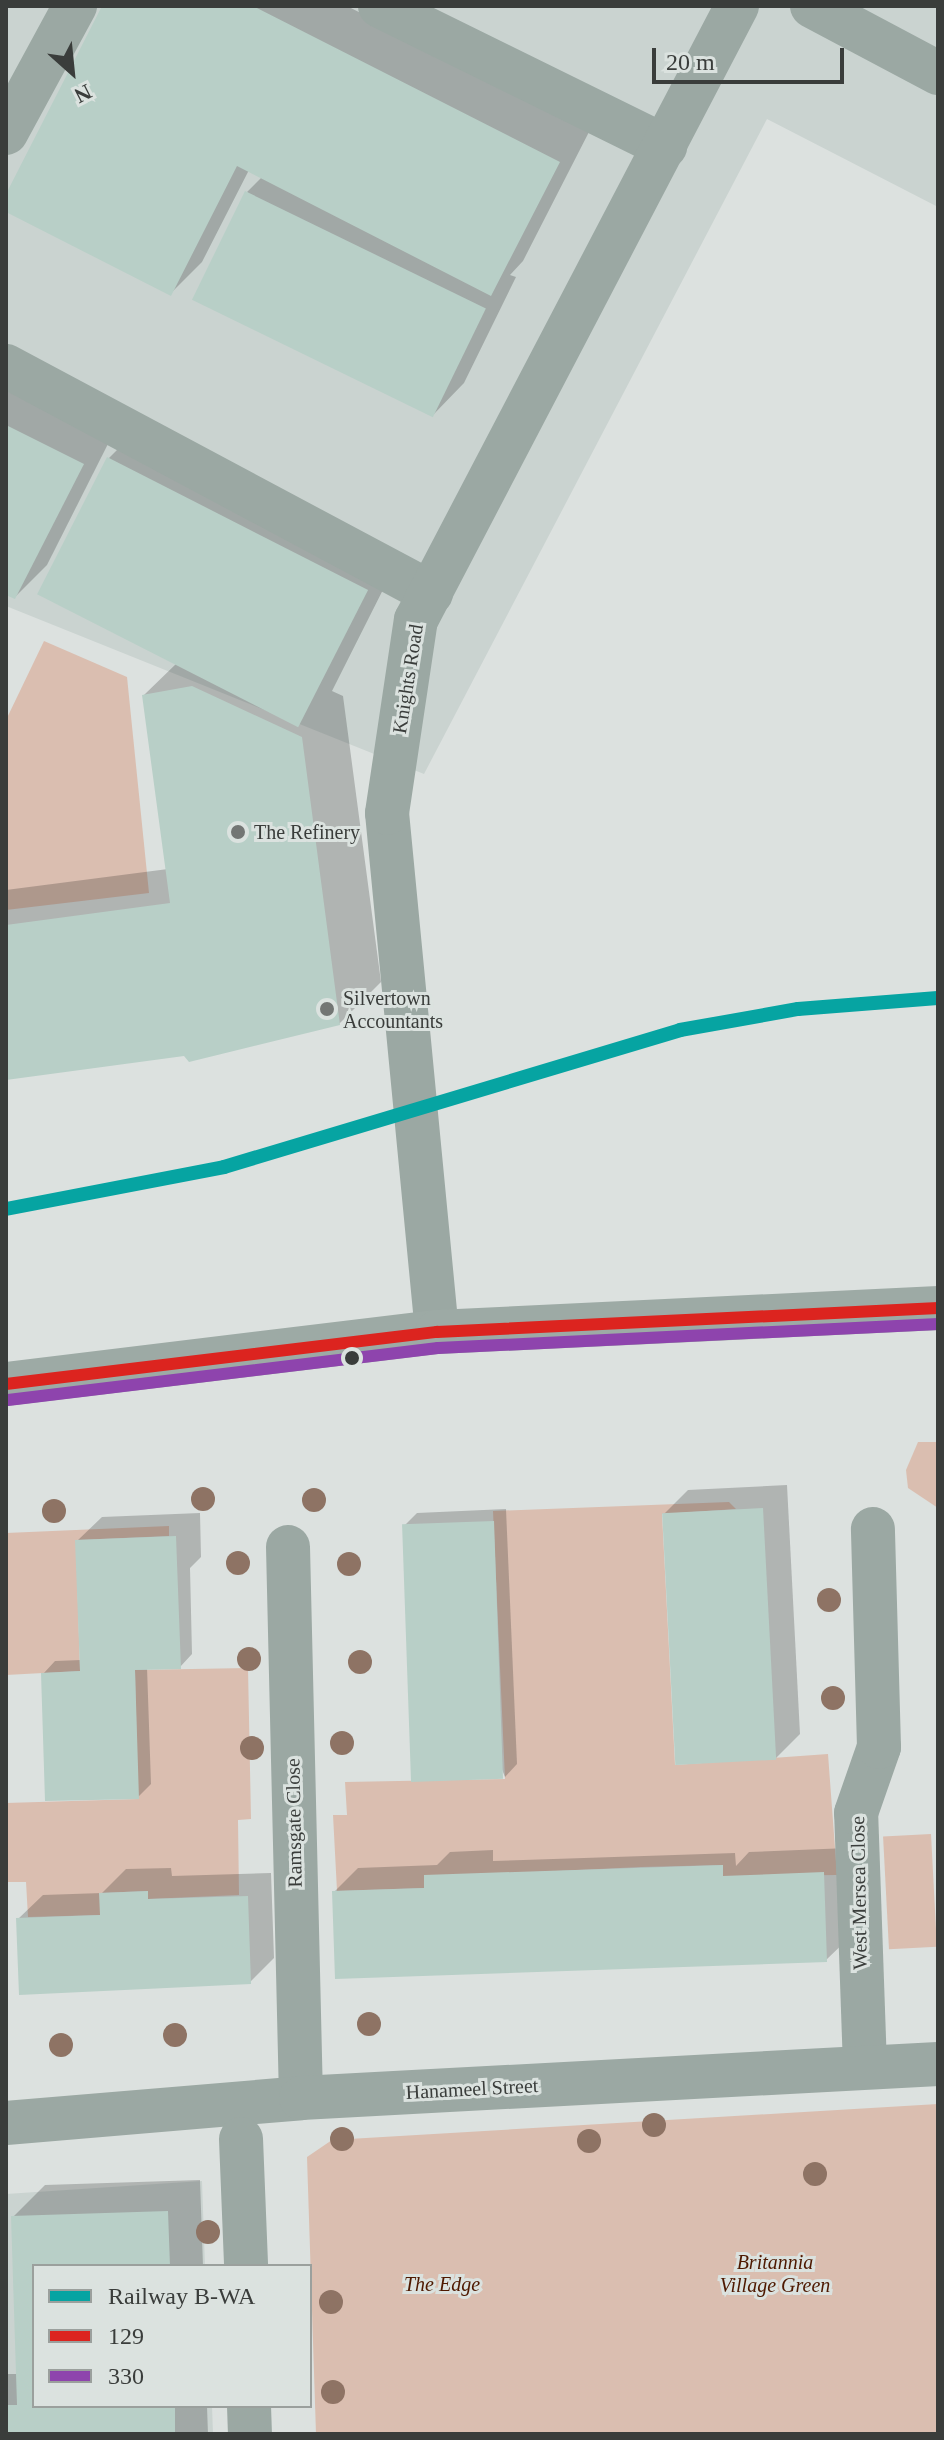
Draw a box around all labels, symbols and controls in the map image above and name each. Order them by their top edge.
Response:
north arrow [32,32,112,112]
scale bar [656,32,848,82]
text: 20 m [666,49,715,75]
text: N [70,79,96,109]
street label: Knights Road [388,623,428,735]
place label: The Refinery [254,820,360,844]
marker: The Refinery [229,823,247,841]
place label: Silvertown Accountants [343,986,443,1033]
marker: Silvertown Accountants [318,1000,336,1018]
unlabelled marker [344,1350,360,1366]
street label: Ramsgate Close [281,1758,307,1888]
street label: West Mersea Close [846,1816,872,1970]
street label: Hanameel Street [405,2074,539,2104]
park label: Britannia Village Green [720,2250,830,2297]
legend [32,2264,312,2408]
park label: The Edge [404,2272,480,2296]
text: Railway B-WA [108,2283,255,2309]
text: 129 [108,2323,144,2349]
text: 330 [108,2363,144,2389]

